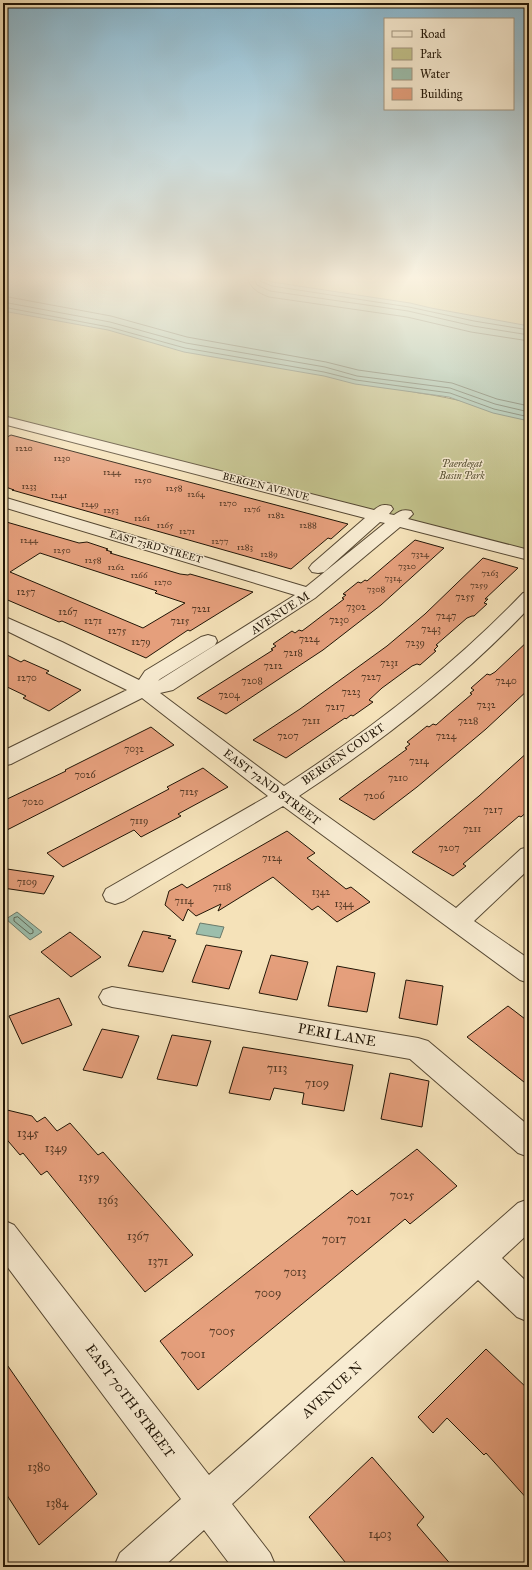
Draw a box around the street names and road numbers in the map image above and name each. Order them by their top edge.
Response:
street label: BERGEN AVENUE [221,470,311,504]
street label: EAST 73RD STREET [108,528,204,566]
street label: AVENUE M [247,589,312,638]
street label: BERGEN COURT [299,720,387,788]
street label: EAST 72ND STREET [221,746,323,828]
street label: PERI LANE [297,1020,377,1050]
street label: EAST 70TH STREET [82,1341,178,1461]
street label: AVENUE N [297,1358,366,1422]

